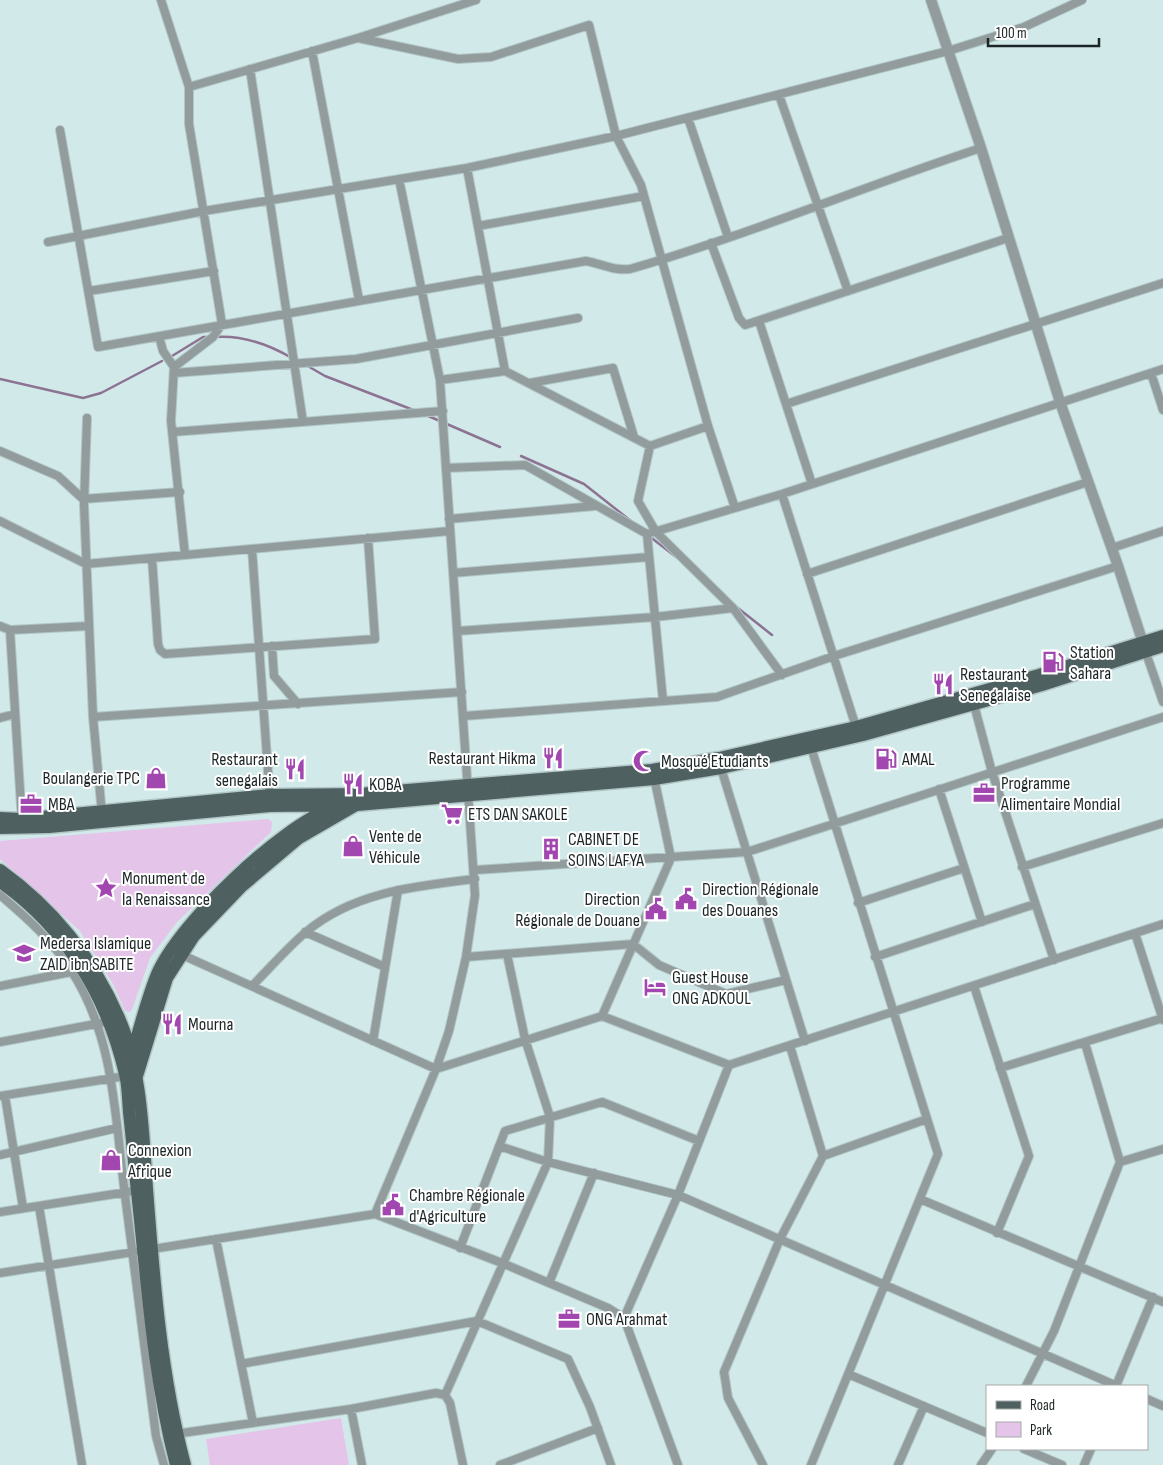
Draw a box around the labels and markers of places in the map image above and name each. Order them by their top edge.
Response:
place label: Station Sahara [1070,642,1114,684]
fuel station icon: Station Sahara [1040,649,1066,675]
place label: Restaurant Senegalaise [960,664,1031,706]
restaurant icon: Restaurant Senegalaise [930,671,956,697]
restaurant icon: Restaurant Hikma [540,745,566,771]
fuel station icon: AMAL [873,746,899,772]
place label: Restaurant Hikma [429,748,536,769]
mosque icon: Mosqué Etudiants [631,748,657,774]
place label: Restaurant senegalais [211,749,279,791]
place label: AMAL [901,749,935,770]
place label: Mosqué Etudiants [661,751,769,772]
restaurant icon: Restaurant senegalais [282,756,308,782]
shop icon: Boulangerie TPC [143,765,169,791]
place label: Boulangerie TPC [42,768,140,789]
restaurant icon: KOBA [340,771,366,797]
place label: Programme Alimentaire Mondial [1000,773,1120,815]
place label: KOBA [369,774,402,795]
office icon: Programme Alimentaire Mondial [971,780,997,806]
office icon: MBA [18,791,44,817]
place label: MBA [48,794,75,815]
supermarket icon: ETS DAN SAKOLE [439,801,465,827]
place label: ETS DAN SAKOLE [468,804,568,825]
place label: Vente de Véhicule [369,826,422,868]
place label: CABINET DE SOINS LAFYA [568,829,644,871]
shop icon: Vente de Véhicule [340,833,366,859]
building icon: CABINET DE SOINS LAFYA [538,836,564,862]
place label: Monument de la Renaissance [122,868,210,910]
place icon: Monument de la Renaissance [93,875,119,901]
place label: Direction Régionale des Douanes [702,879,819,921]
public building icon: Direction Régionale des Douanes [673,886,699,912]
place label: Direction Régionale de Douane [515,889,640,931]
public building icon: Direction Régionale de Douane [643,896,669,922]
place label: Medersa Islamique ZAID ibn SABITE [40,933,151,975]
school or university icon: Medersa Islamique ZAID ibn SABITE [11,940,37,966]
place label: Guest House ONG ADKOUL [672,967,751,1009]
hotel icon: Guest House ONG ADKOUL [642,974,668,1000]
restaurant icon: Mourna [159,1011,185,1037]
place label: Mourna [188,1014,234,1035]
place label: Connexion Afrique [127,1140,192,1182]
shop icon: Connexion Afrique [98,1147,124,1173]
place label: Chambre Régionale d'Agriculture [409,1185,525,1227]
public building icon: Chambre Régionale d'Agriculture [380,1192,406,1218]
office icon: ONG Arahmat [556,1306,582,1332]
place label: ONG Arahmat [586,1309,668,1330]

